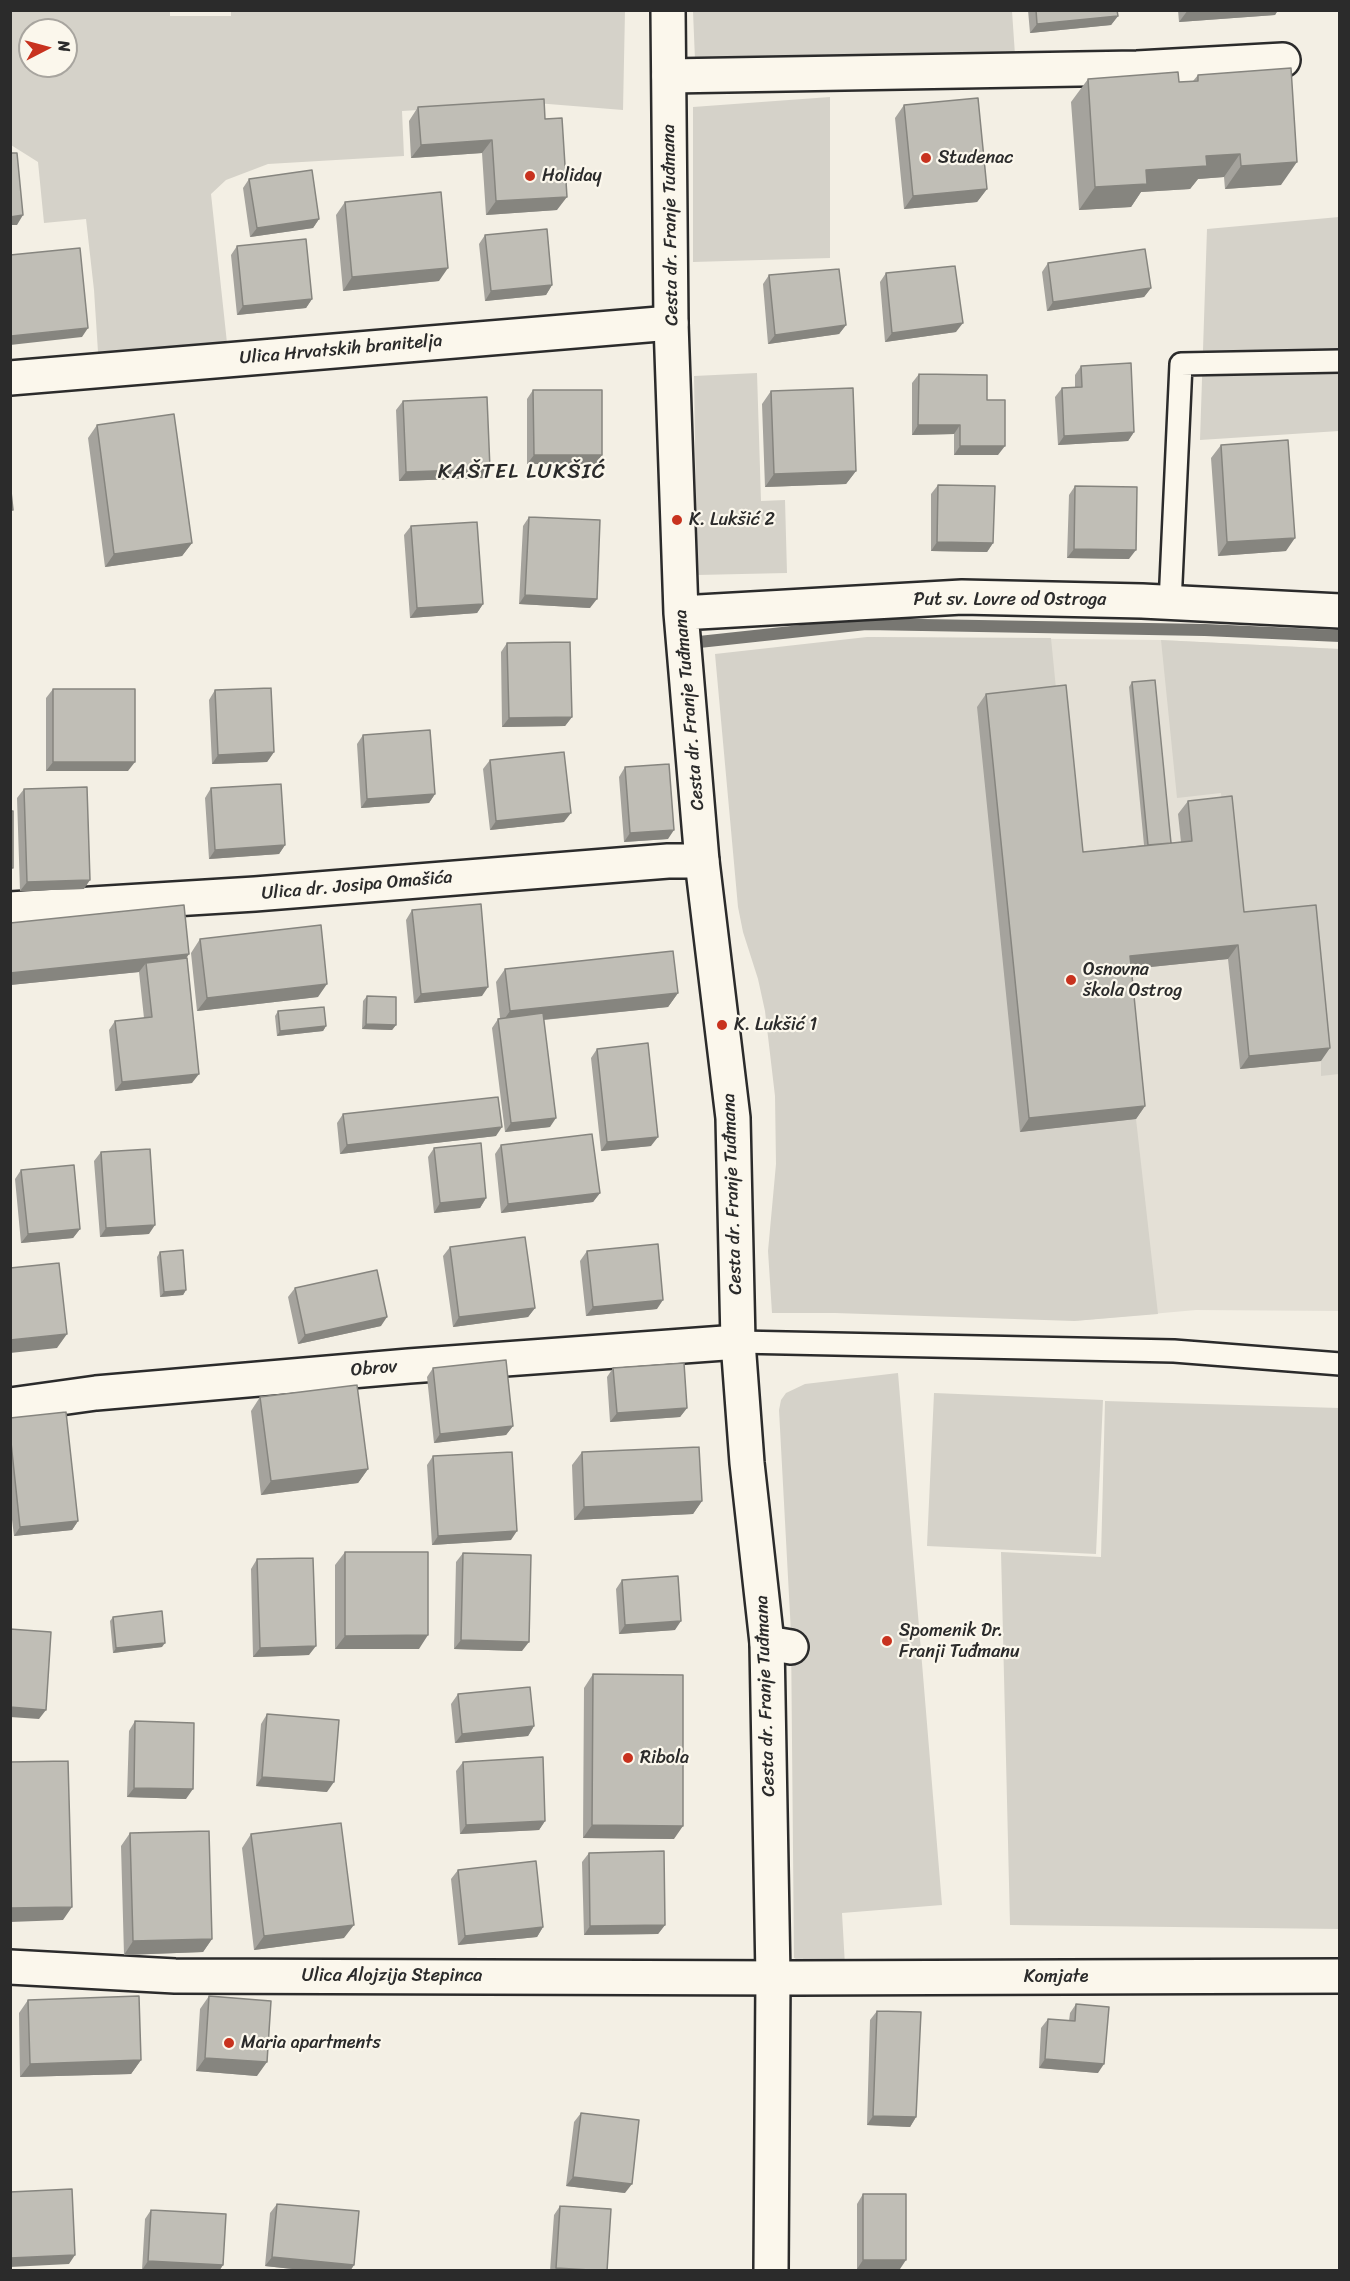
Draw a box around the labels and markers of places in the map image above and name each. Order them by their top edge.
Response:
place label: Studenac [938,147,1013,169]
marker: Studenac [919,151,933,165]
place label: Holiday [542,165,602,187]
marker: Holiday [523,169,537,183]
place label: K. Lukšić 2 [689,509,775,531]
marker: K. Lukšić 2 [670,513,684,527]
place label: Osnovna škola Ostrog [1083,959,1182,1002]
marker: Osnovna škola Ostrog [1064,973,1078,987]
place label: K. Lukšić 1 [734,1014,817,1036]
marker: K. Lukšić 1 [715,1018,729,1032]
place label: Spomenik Dr. Franji Tuđmanu [899,1620,1020,1662]
marker: Spomenik Dr. Franji Tuđmanu [880,1634,894,1648]
place label: Ribola [640,1747,689,1769]
marker: Ribola [621,1751,635,1765]
place label: Maria apartments [241,2032,381,2054]
marker: Maria apartments [222,2036,236,2050]

